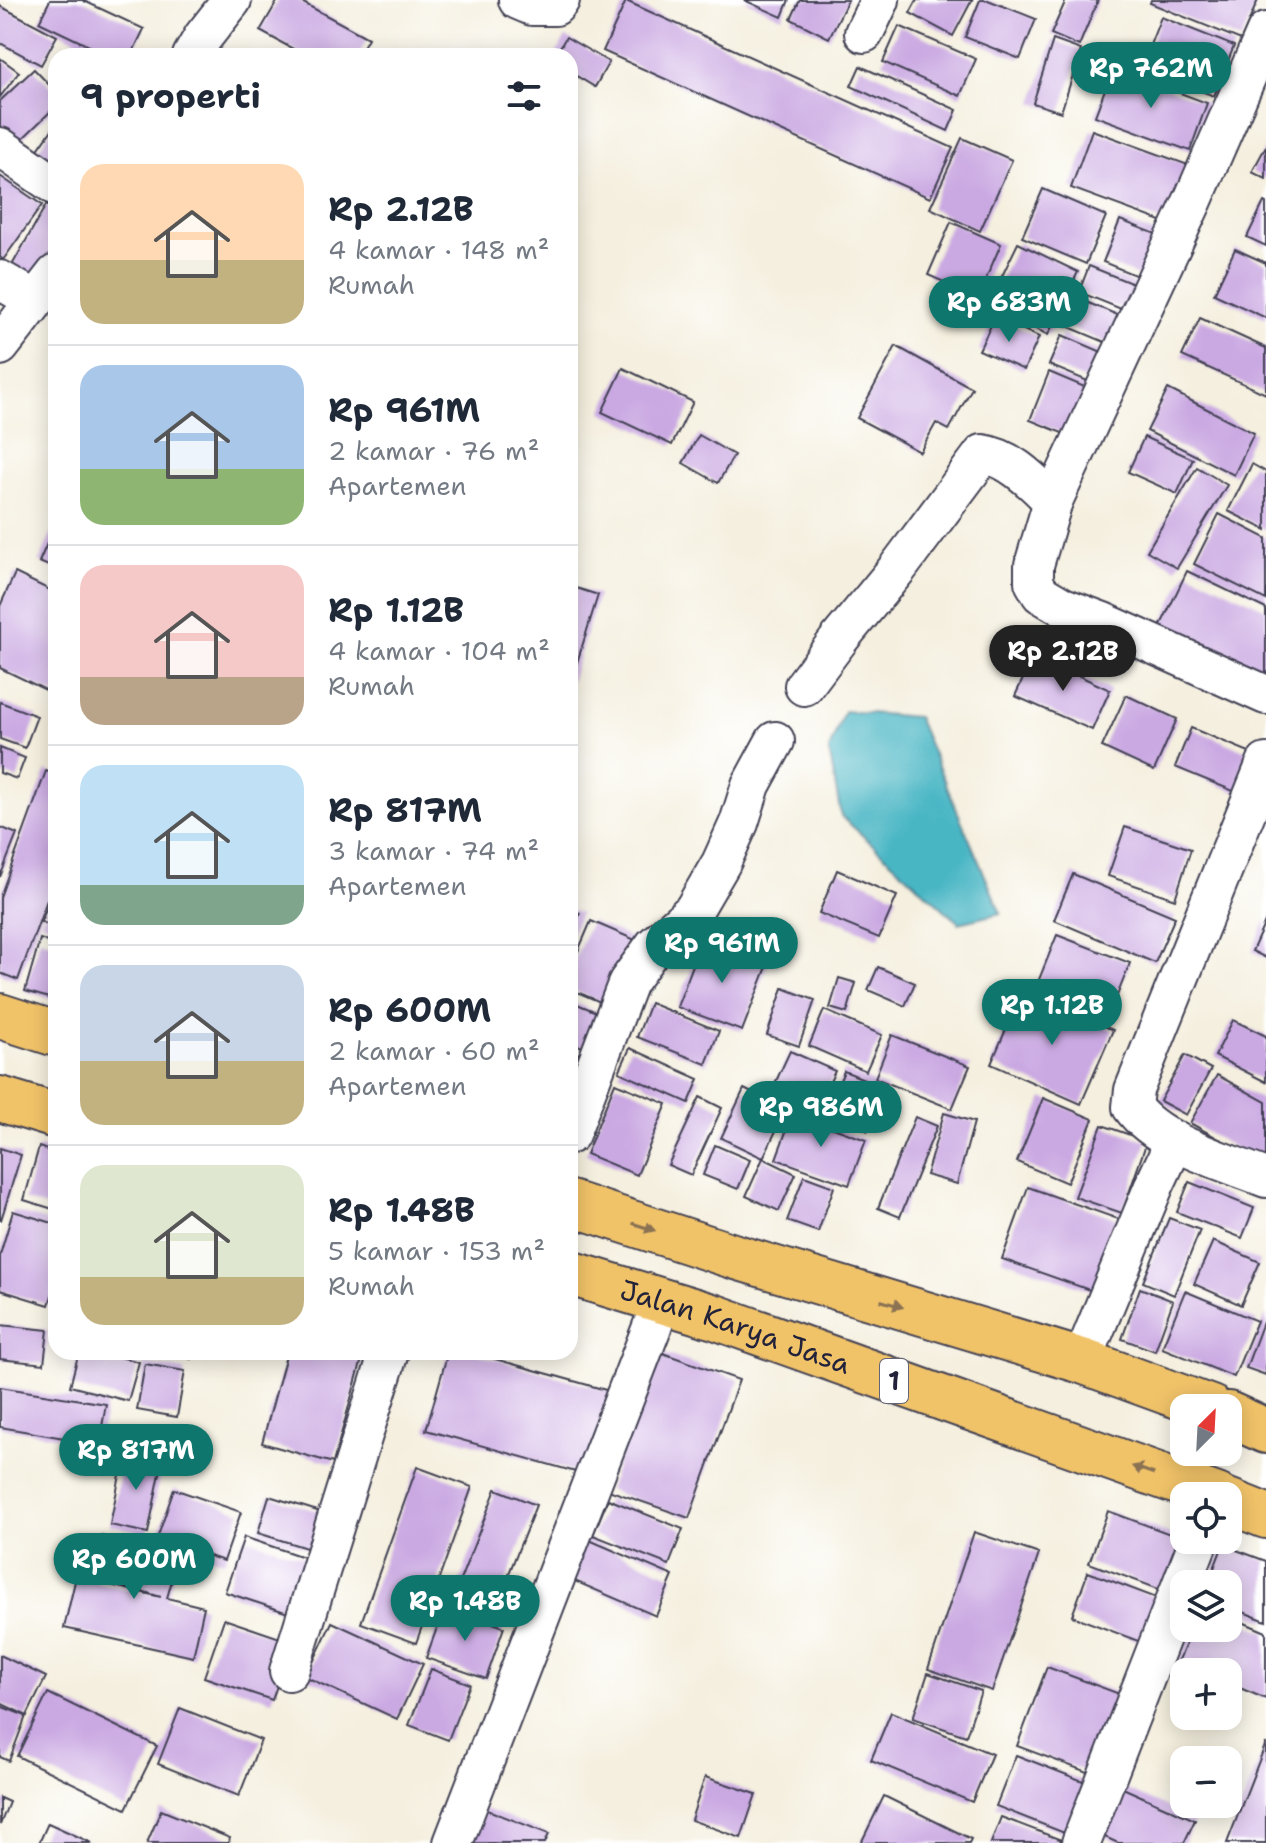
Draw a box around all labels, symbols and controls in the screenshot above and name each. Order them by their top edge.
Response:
pin: Rp 762M [1077,42,1225,110]
text: Rp 762M [1089,50,1213,85]
text: 9 properti [80,73,261,119]
icon: filters [502,74,546,118]
text: Rp 2.12B [328,186,474,232]
icon: home [144,196,240,292]
text: 4 kamar · 148 m² [328,232,550,267]
text: Rumah [328,267,415,302]
pin: Rp 683M [935,276,1083,344]
text: Rp 683M [947,284,1071,319]
text: Rp 961M [328,387,480,433]
icon: home [144,397,240,493]
text: 2 kamar · 76 m² [328,433,539,468]
text: Apartemen [328,468,467,503]
text: Rp 1.12B [328,587,464,633]
icon: home [144,597,240,693]
pin: Rp 2.12B [980,625,1146,693]
text: 4 kamar · 104 m² [328,633,550,668]
text: Rp 2.12B [1007,633,1119,668]
text: Rumah [328,668,415,703]
text: Rp 817M [328,787,482,833]
icon: home [144,797,240,893]
text: 3 kamar · 74 m² [328,833,539,868]
text: Apartemen [328,868,467,903]
pin: Rp 961M [648,917,796,985]
text: Rp 961M [664,925,780,960]
pin: Rp 1.12B [969,979,1135,1047]
text: Rp 600M [328,987,491,1033]
text: Rp 1.12B [1000,987,1104,1022]
icon: home [144,997,240,1093]
text: 2 kamar · 60 m² [328,1033,540,1068]
text: Apartemen [328,1068,467,1103]
pin: Rp 986M [747,1081,895,1149]
text: Rp 986M [759,1089,883,1124]
text: Rp 1.48B [328,1187,475,1233]
icon: home [144,1197,240,1293]
one-way arrow [632,1221,656,1234]
text: 5 kamar · 153 m² [328,1233,545,1268]
text: Rumah [328,1268,415,1303]
street label: Jalan Karya Jasa [616,1270,856,1383]
one-way arrow [881,1298,905,1311]
road number: 1 [880,1359,908,1403]
north arrow [1170,1394,1242,1466]
map controls [1170,1394,1242,1818]
pin: Rp 817M [62,1424,210,1492]
text: Rp 817M [77,1432,195,1467]
one-way arrow [1131,1463,1155,1476]
button: locate [1170,1482,1242,1554]
pin: Rp 600M [60,1533,208,1601]
text: Rp 600M [72,1541,196,1576]
button: layers [1170,1570,1242,1642]
pin: Rp 1.48B [382,1575,548,1643]
text: Rp 1.48B [409,1583,521,1618]
button: + [1170,1658,1242,1730]
button: − [1170,1746,1242,1818]

